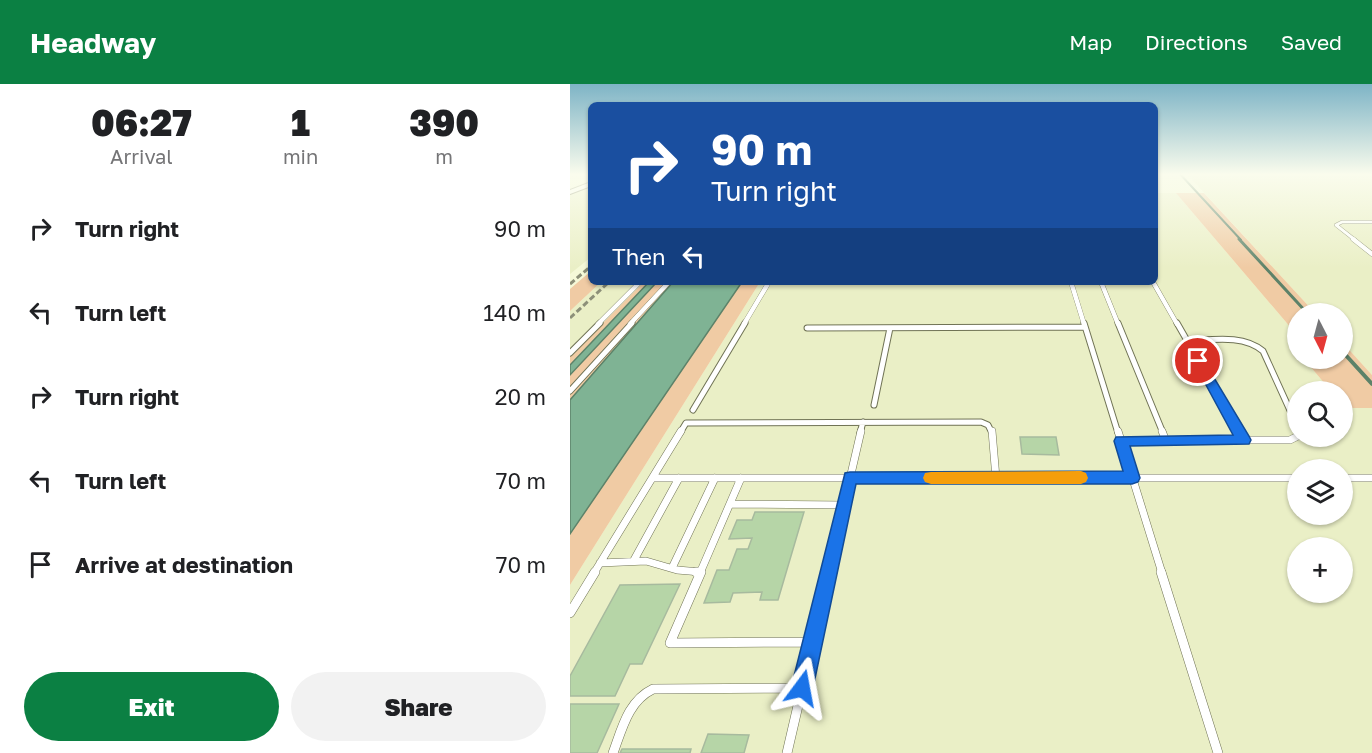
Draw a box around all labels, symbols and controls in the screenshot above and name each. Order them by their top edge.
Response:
text: Headway [30,26,156,59]
text: Map [1069,29,1112,55]
text: Directions [1145,29,1248,55]
text: Saved [1281,29,1342,55]
text: 06:27 [91,101,192,144]
text: 1 [291,101,310,144]
text: 390 [409,101,479,144]
text: 90 m [711,124,812,174]
icon: right [612,126,690,204]
text: Arrival [110,144,173,168]
text: min [283,144,318,168]
text: m [435,144,453,168]
text: Turn right [711,175,837,207]
icon: right [24,212,57,245]
text: Turn right [75,215,179,242]
text: 90 m [494,215,546,242]
icon: left [677,240,710,273]
text: Then [612,243,665,270]
icon: left [24,296,57,329]
text: Turn left [75,299,166,326]
text: 140 m [483,299,546,326]
north arrow [1287,303,1353,369]
map controls [1287,303,1353,603]
pin [1172,335,1223,386]
icon: arrive [1181,344,1214,377]
icon: right [24,380,57,413]
button: search [1287,381,1353,447]
text: Turn right [75,383,179,410]
text: 20 m [495,383,546,410]
button: layers [1287,459,1353,525]
icon: left [24,464,57,497]
text: Turn left [75,467,166,494]
text: 70 m [496,467,546,494]
button: + [1287,537,1353,603]
icon: arrive [24,548,57,581]
text: Arrive at destination [75,551,293,578]
text: 70 m [496,551,546,578]
position arrow [770,656,834,720]
button: Exit [24,672,279,741]
button: Share [291,672,546,741]

